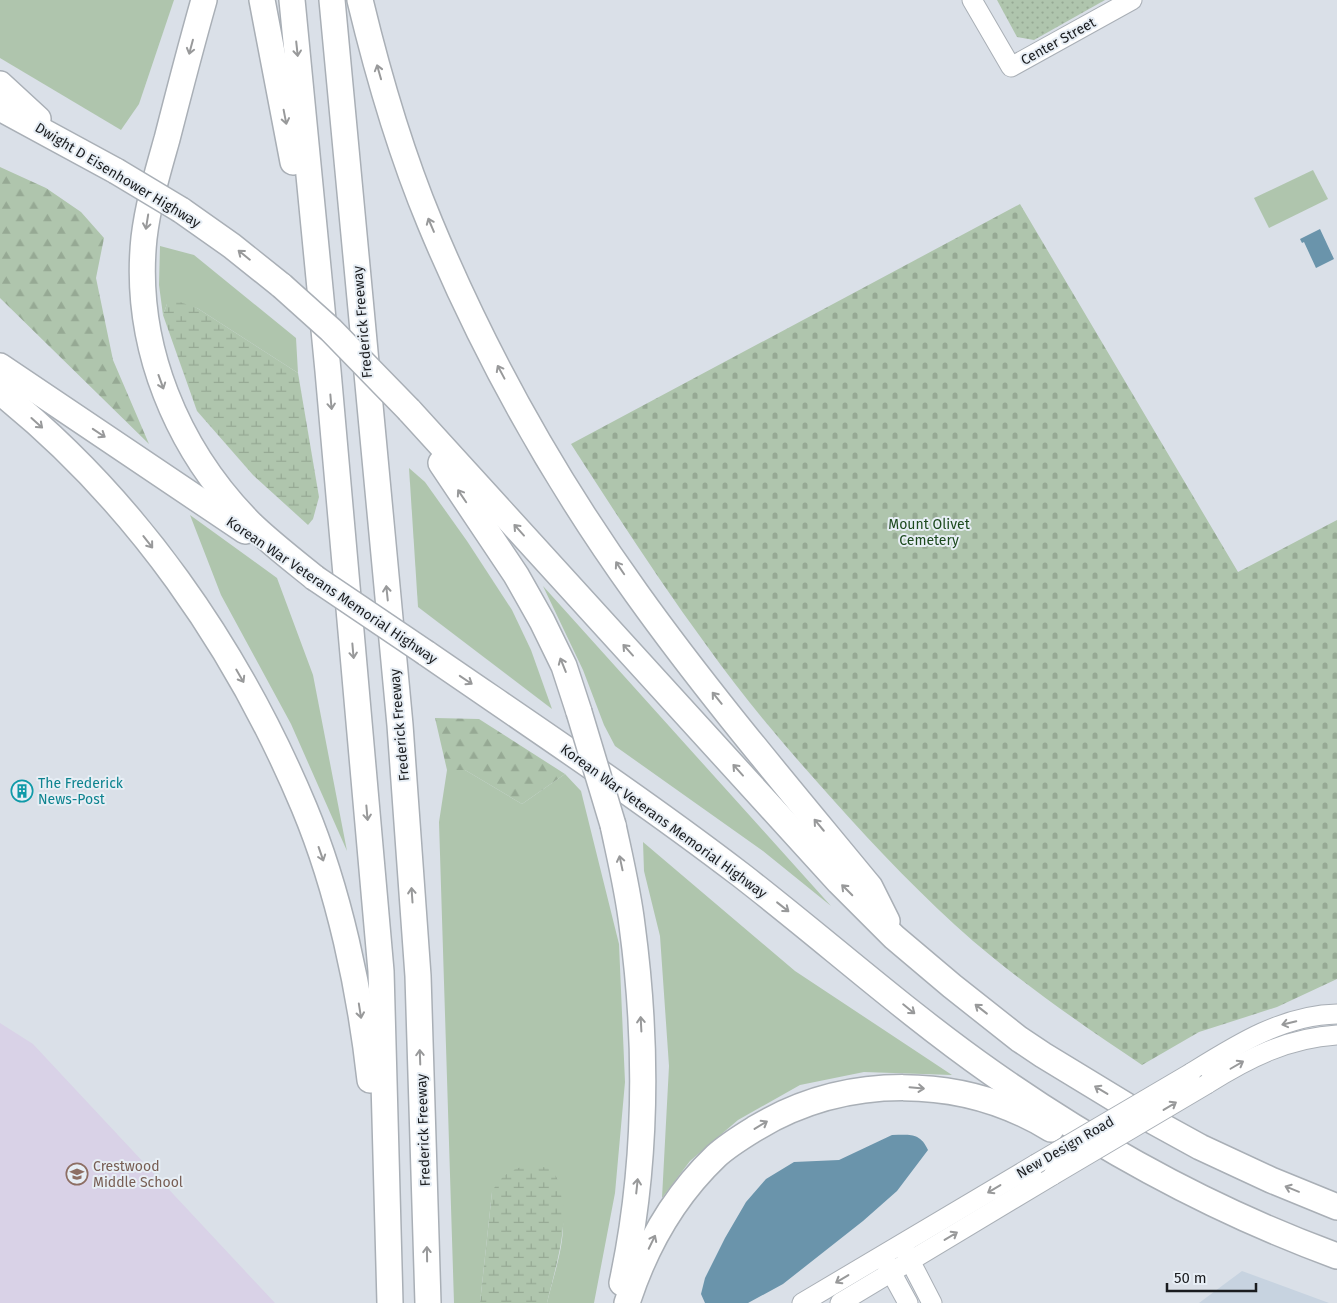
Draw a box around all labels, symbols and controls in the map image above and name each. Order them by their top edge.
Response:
street label: Center Street [1018,13,1099,69]
one-way arrow [186,39,195,55]
one-way arrow [292,40,302,56]
one-way arrow [373,64,383,80]
one-way arrow [280,108,290,124]
street label: Dwight D Eisenhower Highway [32,119,204,232]
one-way arrow [141,213,151,229]
one-way arrow [426,218,436,233]
one-way arrow [238,250,251,261]
street label: Frederick Freeway [349,265,376,379]
one-way arrow [496,365,505,380]
one-way arrow [157,373,166,389]
one-way arrow [326,394,336,410]
one-way arrow [30,418,43,429]
one-way arrow [91,428,105,438]
one-way arrow [457,489,468,503]
street label: Korean War Veterans Memorial Highway [223,513,441,668]
park label: Mount Olivet Cemetery [888,516,971,549]
one-way arrow [513,524,525,537]
one-way arrow [143,535,154,548]
one-way arrow [614,561,625,575]
one-way arrow [382,585,392,601]
one-way arrow [348,643,358,659]
one-way arrow [622,643,634,656]
one-way arrow [558,658,567,673]
one-way arrow [235,668,245,682]
street label: Frederick Freeway [386,668,413,782]
one-way arrow [459,675,473,685]
one-way arrow [711,692,722,705]
street label: Korean War Veterans Memorial Highway [557,741,770,902]
one-way arrow [732,763,744,776]
place label: The Frederick News-Post [38,775,124,808]
building icon: The Frederick News-Post [10,779,34,803]
one-way arrow [362,804,372,820]
one-way arrow [813,819,824,832]
one-way arrow [316,846,326,862]
one-way arrow [616,855,625,871]
one-way arrow [841,884,853,896]
one-way arrow [407,887,417,903]
one-way arrow [776,902,789,913]
one-way arrow [356,1003,366,1019]
one-way arrow [975,1003,988,1014]
one-way arrow [903,1004,916,1015]
one-way arrow [637,1016,646,1032]
one-way arrow [1282,1019,1298,1028]
one-way arrow [416,1049,425,1065]
one-way arrow [1229,1060,1243,1070]
street label: Frederick Freeway [413,1073,434,1187]
one-way arrow [909,1083,925,1092]
one-way arrow [1094,1085,1108,1095]
one-way arrow [1163,1100,1177,1110]
street label: New Design Road [1014,1113,1117,1182]
one-way arrow [754,1120,768,1130]
place label: Crestwood Middle School [93,1158,183,1191]
school or university icon: Crestwood Middle School [65,1162,89,1186]
one-way arrow [633,1178,642,1194]
one-way arrow [1285,1183,1300,1193]
one-way arrow [987,1185,1001,1195]
one-way arrow [944,1230,958,1240]
one-way arrow [648,1235,657,1250]
one-way arrow [422,1247,432,1263]
scale bar [1167,1260,1256,1292]
text: 50 m [1174,1269,1207,1287]
one-way arrow [835,1275,849,1285]

